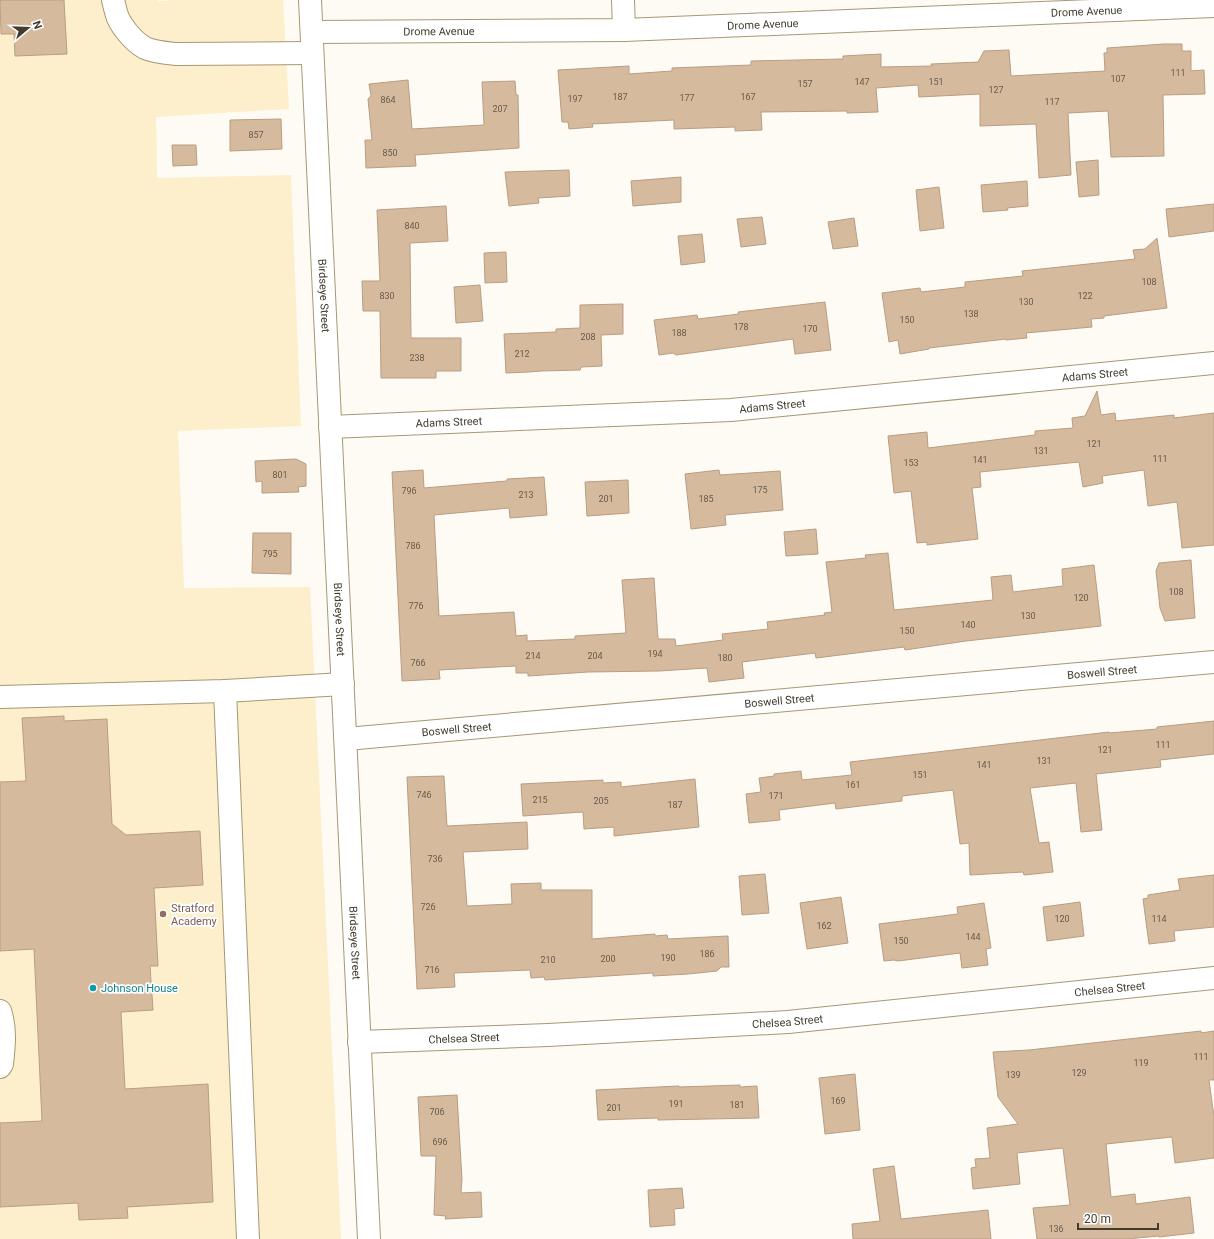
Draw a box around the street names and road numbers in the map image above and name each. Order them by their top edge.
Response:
street label: Drome Avenue [1051,3,1123,19]
street label: Drome Avenue [727,16,799,32]
street label: Drome Avenue [403,24,475,38]
street label: Birdseye Street [316,259,332,333]
street label: Adams Street [1061,365,1129,384]
street label: Adams Street [739,396,807,416]
street label: Adams Street [415,414,483,430]
street label: Birdseye Street [331,582,348,657]
street label: Boswell Street [1067,662,1138,682]
street label: Boswell Street [744,691,815,710]
street label: Boswell Street [421,720,492,739]
street label: Birdseye Street [347,906,363,980]
street label: Chelsea Street [1074,979,1146,999]
street label: Chelsea Street [752,1012,824,1030]
street label: Chelsea Street [428,1030,500,1046]

